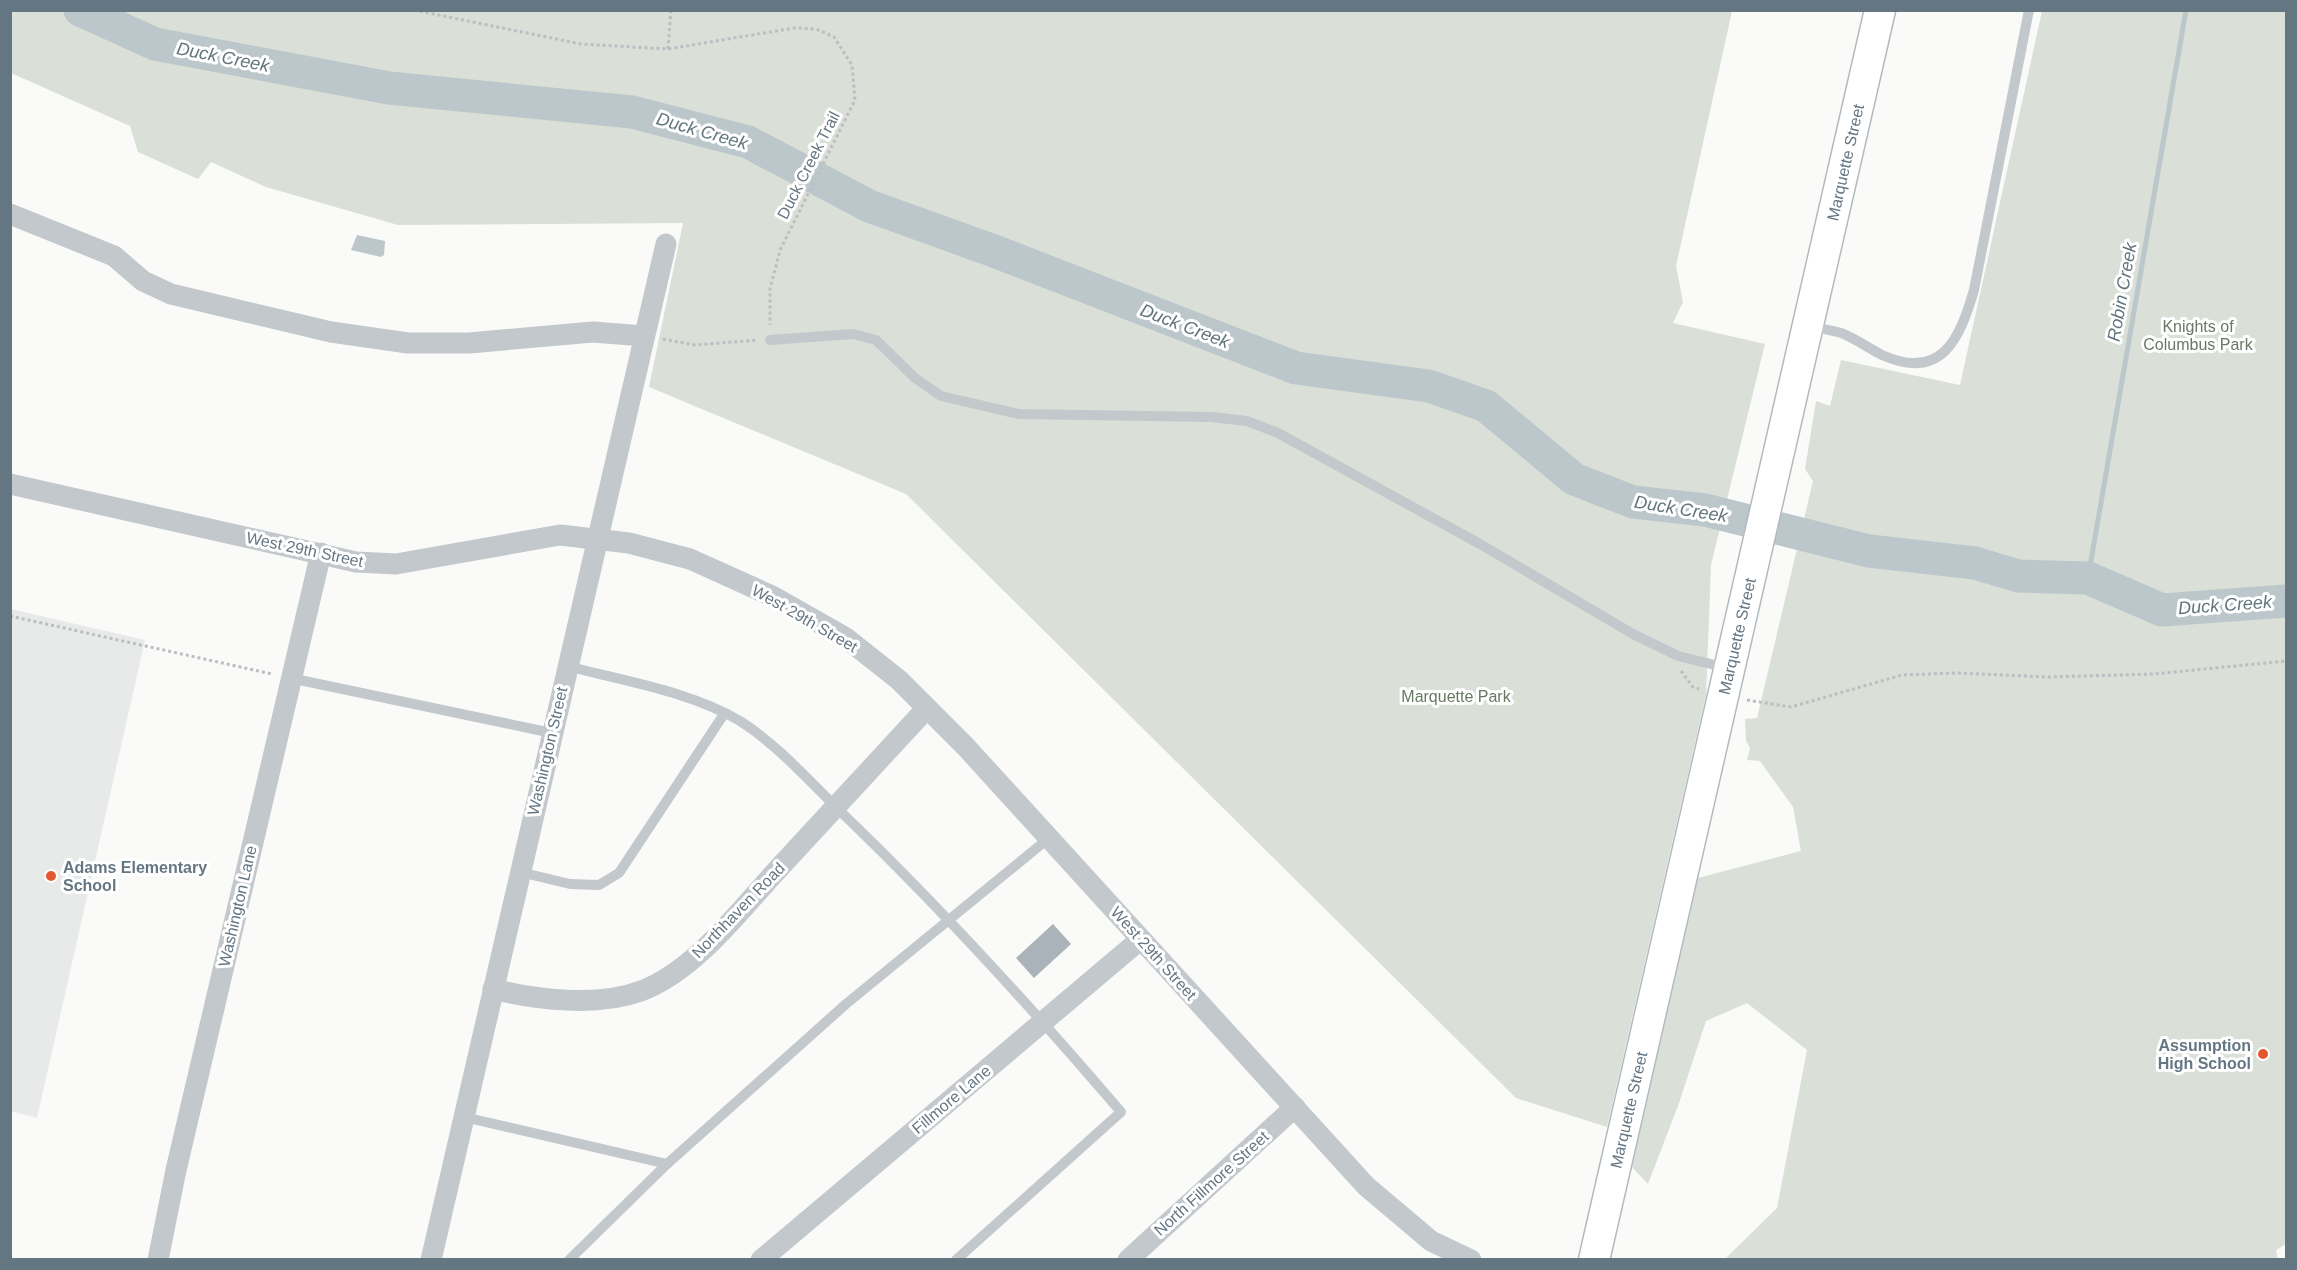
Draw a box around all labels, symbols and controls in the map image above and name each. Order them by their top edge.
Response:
water label: Duck Creek [175,38,272,76]
street label: Marquette Street [1824,102,1867,223]
water label: Duck Creek [654,108,751,154]
street label: Duck Creek Trail [774,109,843,222]
water label: Robin Creek [2103,240,2141,343]
water label: Duck Creek [1138,300,1233,353]
park label: Knights of Columbus Park [2143,318,2254,353]
water label: Duck Creek [1633,492,1730,526]
street label: West 29th Street [245,529,365,570]
street label: Marquette Street [1716,576,1759,696]
street label: West 29th Street [749,581,861,656]
water label: Duck Creek [2177,592,2274,618]
street label: Washington Street [524,685,571,817]
park label: Marquette Park [1401,688,1512,705]
street label: Washington Lane [215,844,260,968]
place label: Adams Elementary School [63,859,207,894]
street label: Northhaven Road [689,859,788,961]
marker: Adams Elementary School [44,869,58,883]
street label: West 29th Street [1108,903,1200,1004]
place label: Assumption High School [2158,1037,2251,1072]
marker: Assumption High School [2256,1047,2270,1061]
street label: Marquette Street [1607,1049,1651,1170]
street label: Fillmore Lane [909,1062,994,1137]
street label: North Fillmore Street [1151,1127,1272,1239]

